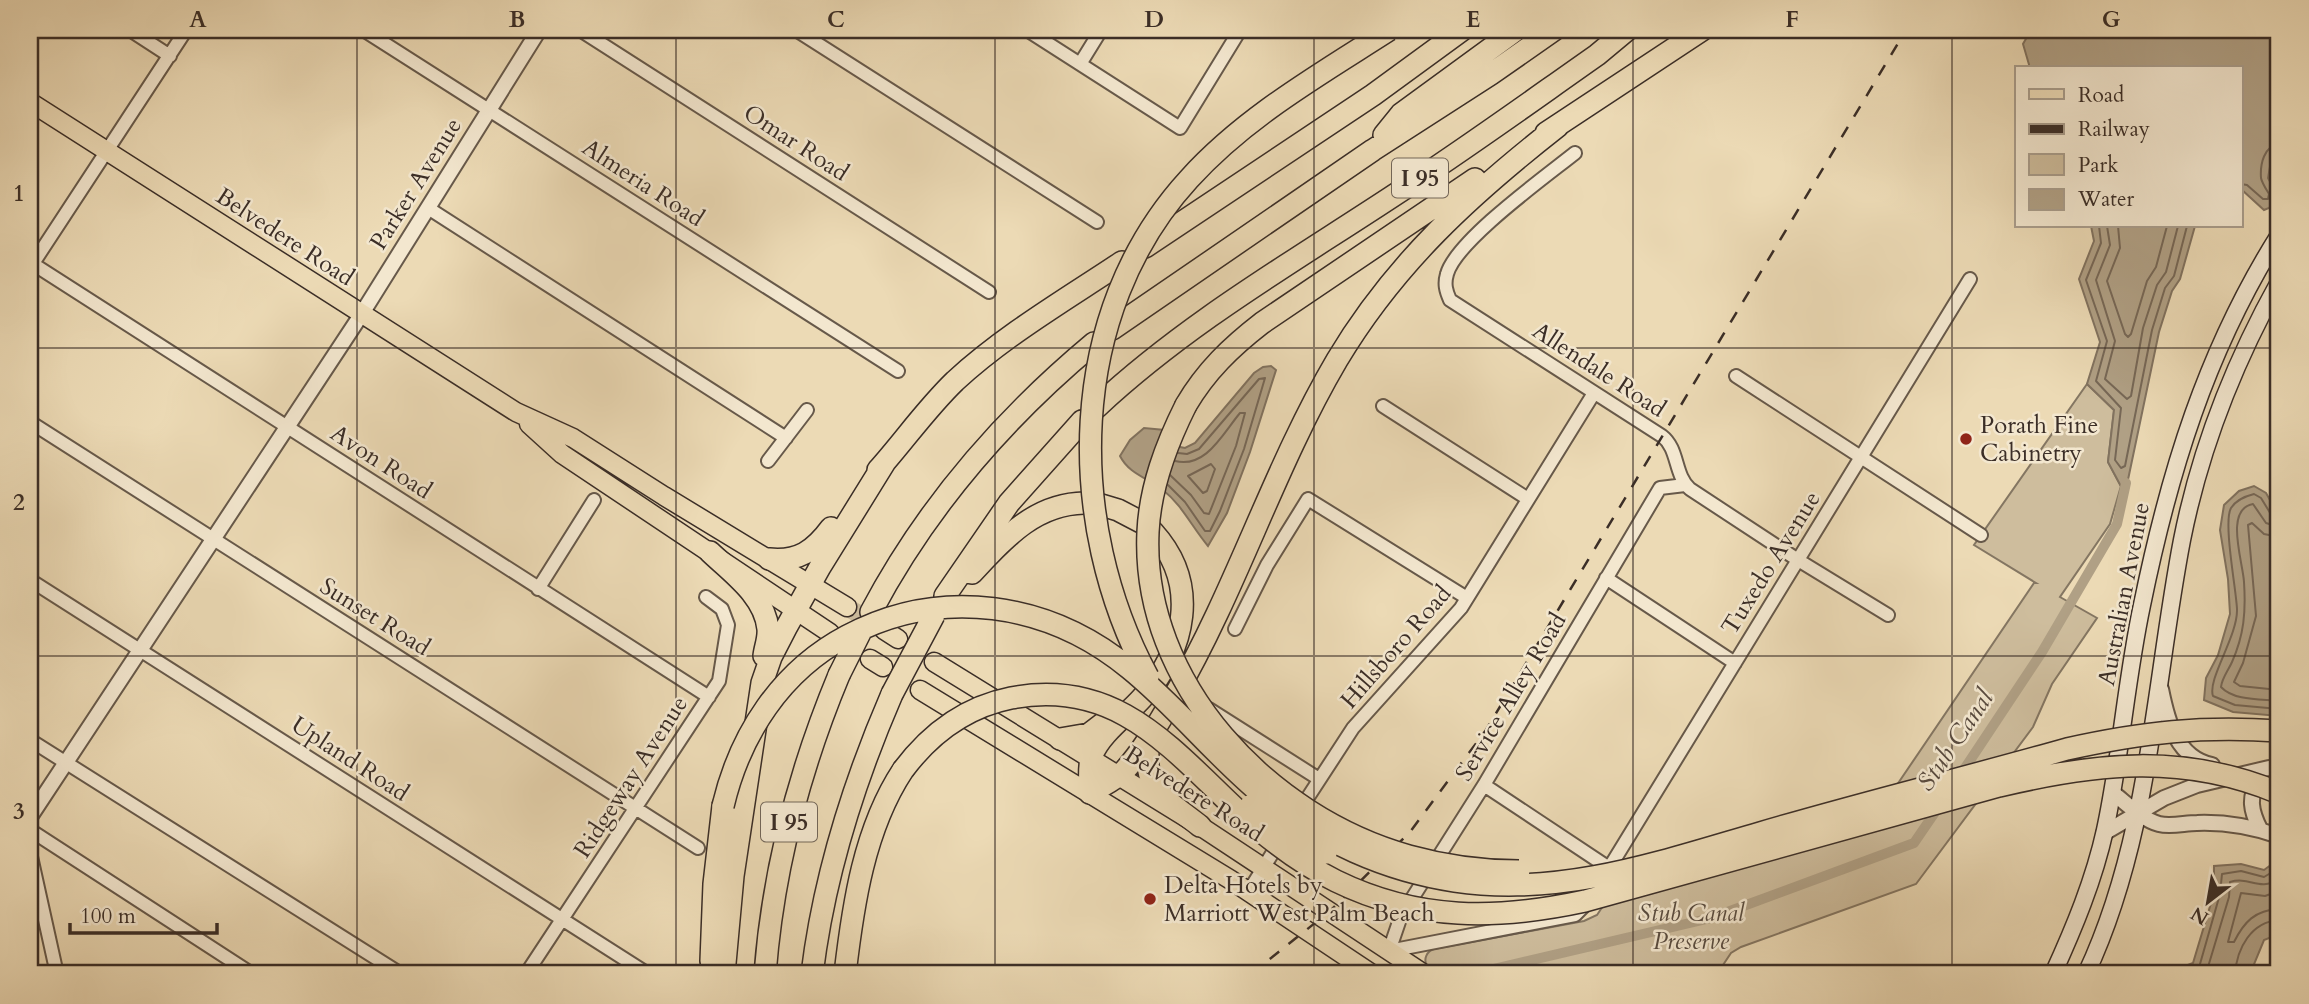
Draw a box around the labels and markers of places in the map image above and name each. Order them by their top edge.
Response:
place label: Porath Fine Cabinetry [1980,409,2098,470]
marker: Porath Fine Cabinetry [1958,431,1974,447]
place label: Delta Hotels by Marriott West Palm Beach [1164,869,1434,930]
marker: Delta Hotels by Marriott West Palm Beach [1142,891,1158,907]

